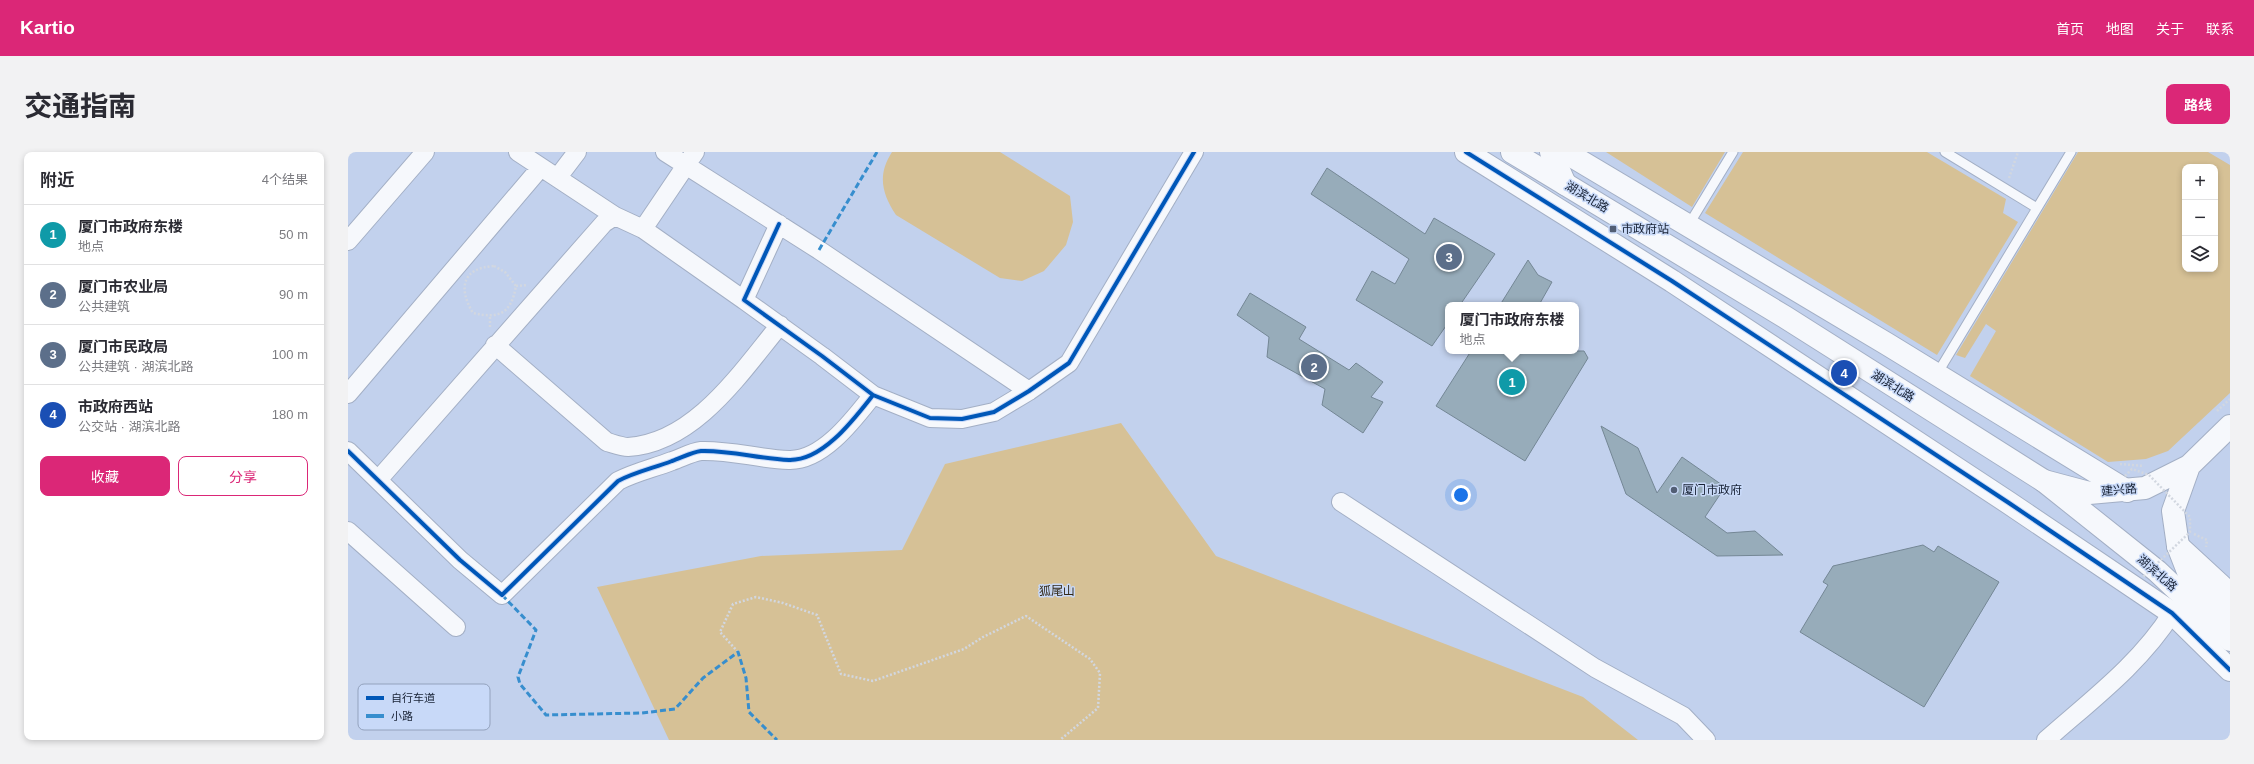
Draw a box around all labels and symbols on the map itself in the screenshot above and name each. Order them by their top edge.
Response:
street label: 湖滨北路 [1563,179,1611,215]
place label: 市政府站 [1621,222,1669,236]
marker: 市政府站 [1608,224,1618,234]
pin: 3 [1436,242,1462,272]
pin: 2 [1301,352,1327,382]
pin: 4 [1831,358,1857,388]
pin: 1 [1499,367,1525,397]
street label: 湖滨北路 [1869,367,1917,405]
street label: 建兴路 [2100,481,2138,499]
place label: 厦门市政府 [1682,483,1742,497]
your location [1451,485,1471,505]
marker: 厦门市政府 [1669,485,1679,495]
street label: 湖滨北路 [2134,552,2180,594]
park label: 狐尾山 [1039,584,1075,598]
legend [358,684,490,730]
text: 自行车道 [391,692,435,704]
text: 小路 [391,710,413,722]

